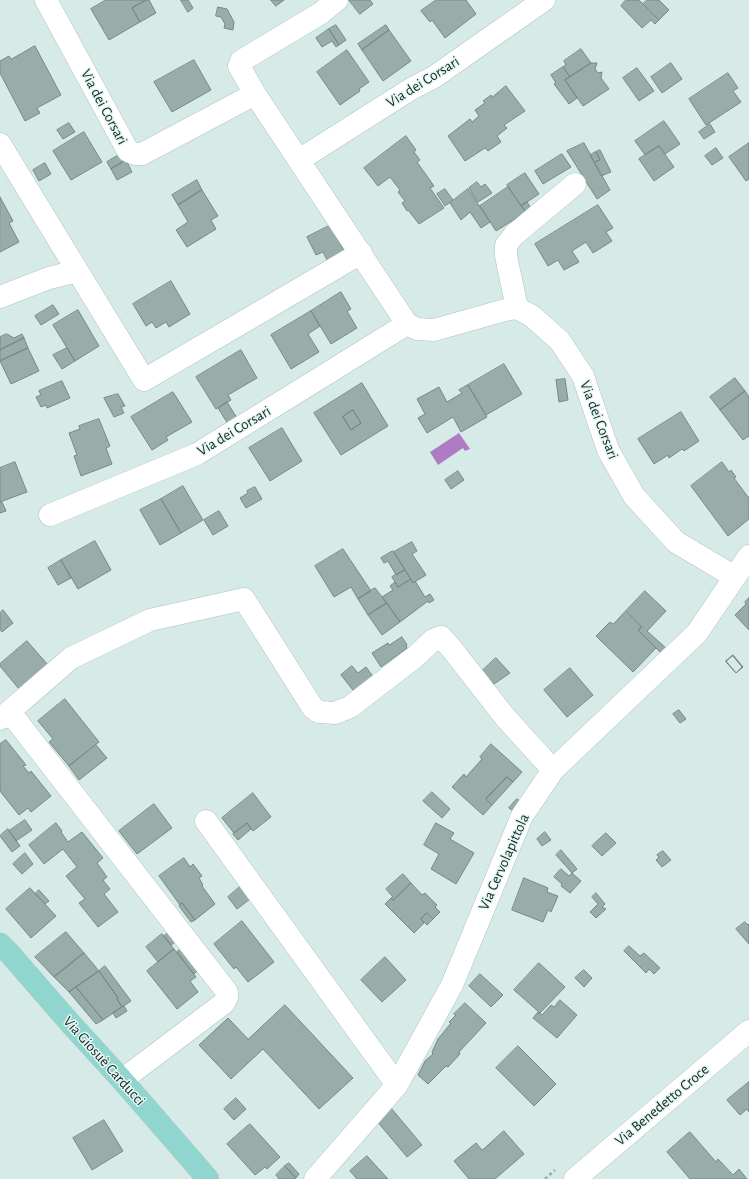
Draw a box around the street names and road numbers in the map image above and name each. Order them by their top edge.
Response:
street label: Via dei Corsari [383,52,463,112]
street label: Via dei Corsari [77,66,131,148]
street label: Via dei Corsari [576,378,622,462]
street label: Via dei Corsari [194,402,274,460]
street label: Via Cervolapittola [475,811,533,913]
street label: Via Giosuè Carducci [59,1013,149,1109]
street label: Via Benedetto Croce [611,1060,713,1150]

